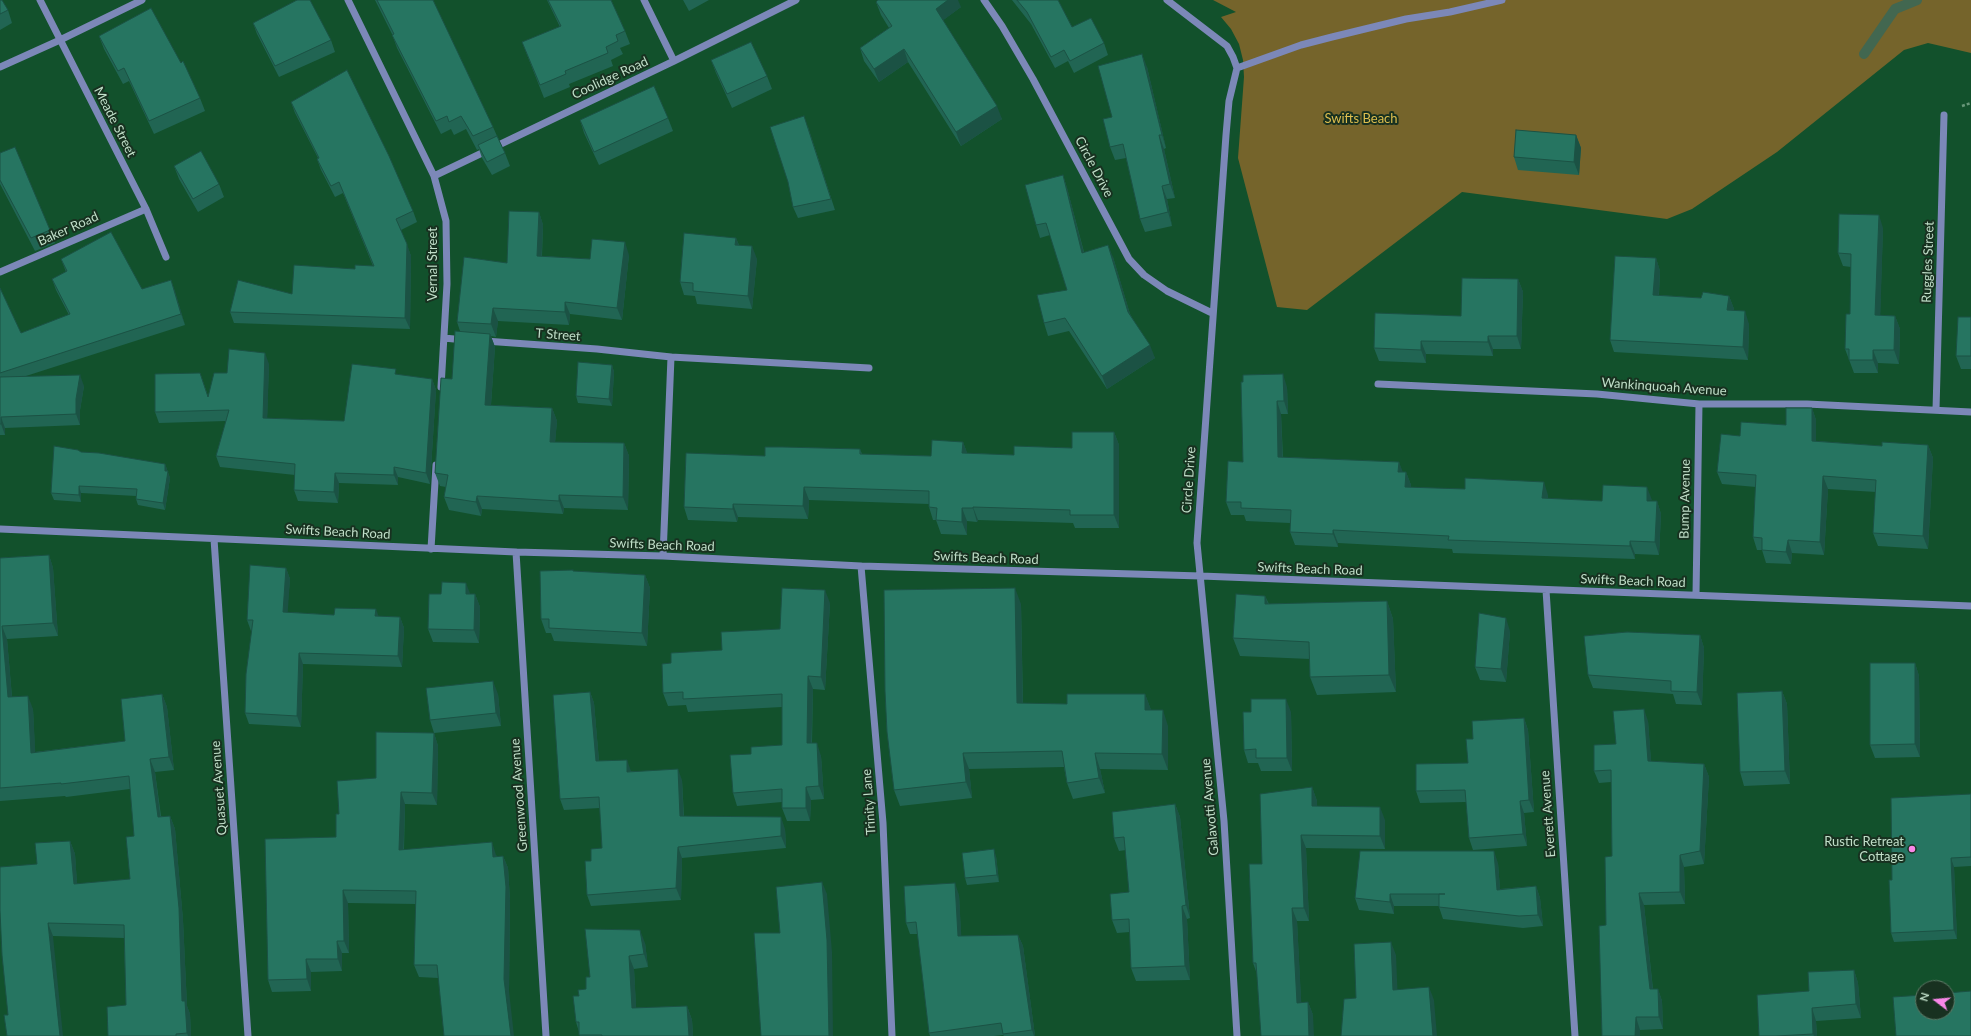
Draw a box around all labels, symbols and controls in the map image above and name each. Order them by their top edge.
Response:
street label: Coolidge Road [569,54,651,102]
street label: Meade Street [91,84,139,160]
park label: Swifts Beach [1324,111,1398,127]
street label: Circle Drive [1071,134,1117,200]
street label: Baker Road [35,209,101,249]
street label: Ruggles Street [1919,221,1937,303]
street label: Vernal Street [425,227,441,301]
street label: T Street [535,326,581,344]
street label: Wankinquoah Avenue [1601,375,1727,399]
street label: Circle Drive [1179,446,1199,514]
street label: Bump Avenue [1677,459,1693,539]
street label: Swifts Beach Road [285,521,391,543]
street label: Swifts Beach Road [609,535,715,555]
street label: Swifts Beach Road [933,548,1039,568]
street label: Swifts Beach Road [1257,559,1363,579]
street label: Swifts Beach Road [1580,571,1686,591]
street label: Greenwood Avenue [507,738,531,852]
street label: Quasuet Avenue [208,740,230,836]
street label: Galavotti Avenue [1198,758,1222,856]
street label: Trinity Lane [859,768,879,836]
street label: Everett Avenue [1537,770,1559,858]
place label: Rustic Retreat Cottage [1824,834,1904,865]
marker: Rustic Retreat Cottage [1907,844,1917,854]
north arrow [1915,980,1955,1020]
text: N [1917,991,1931,1003]

